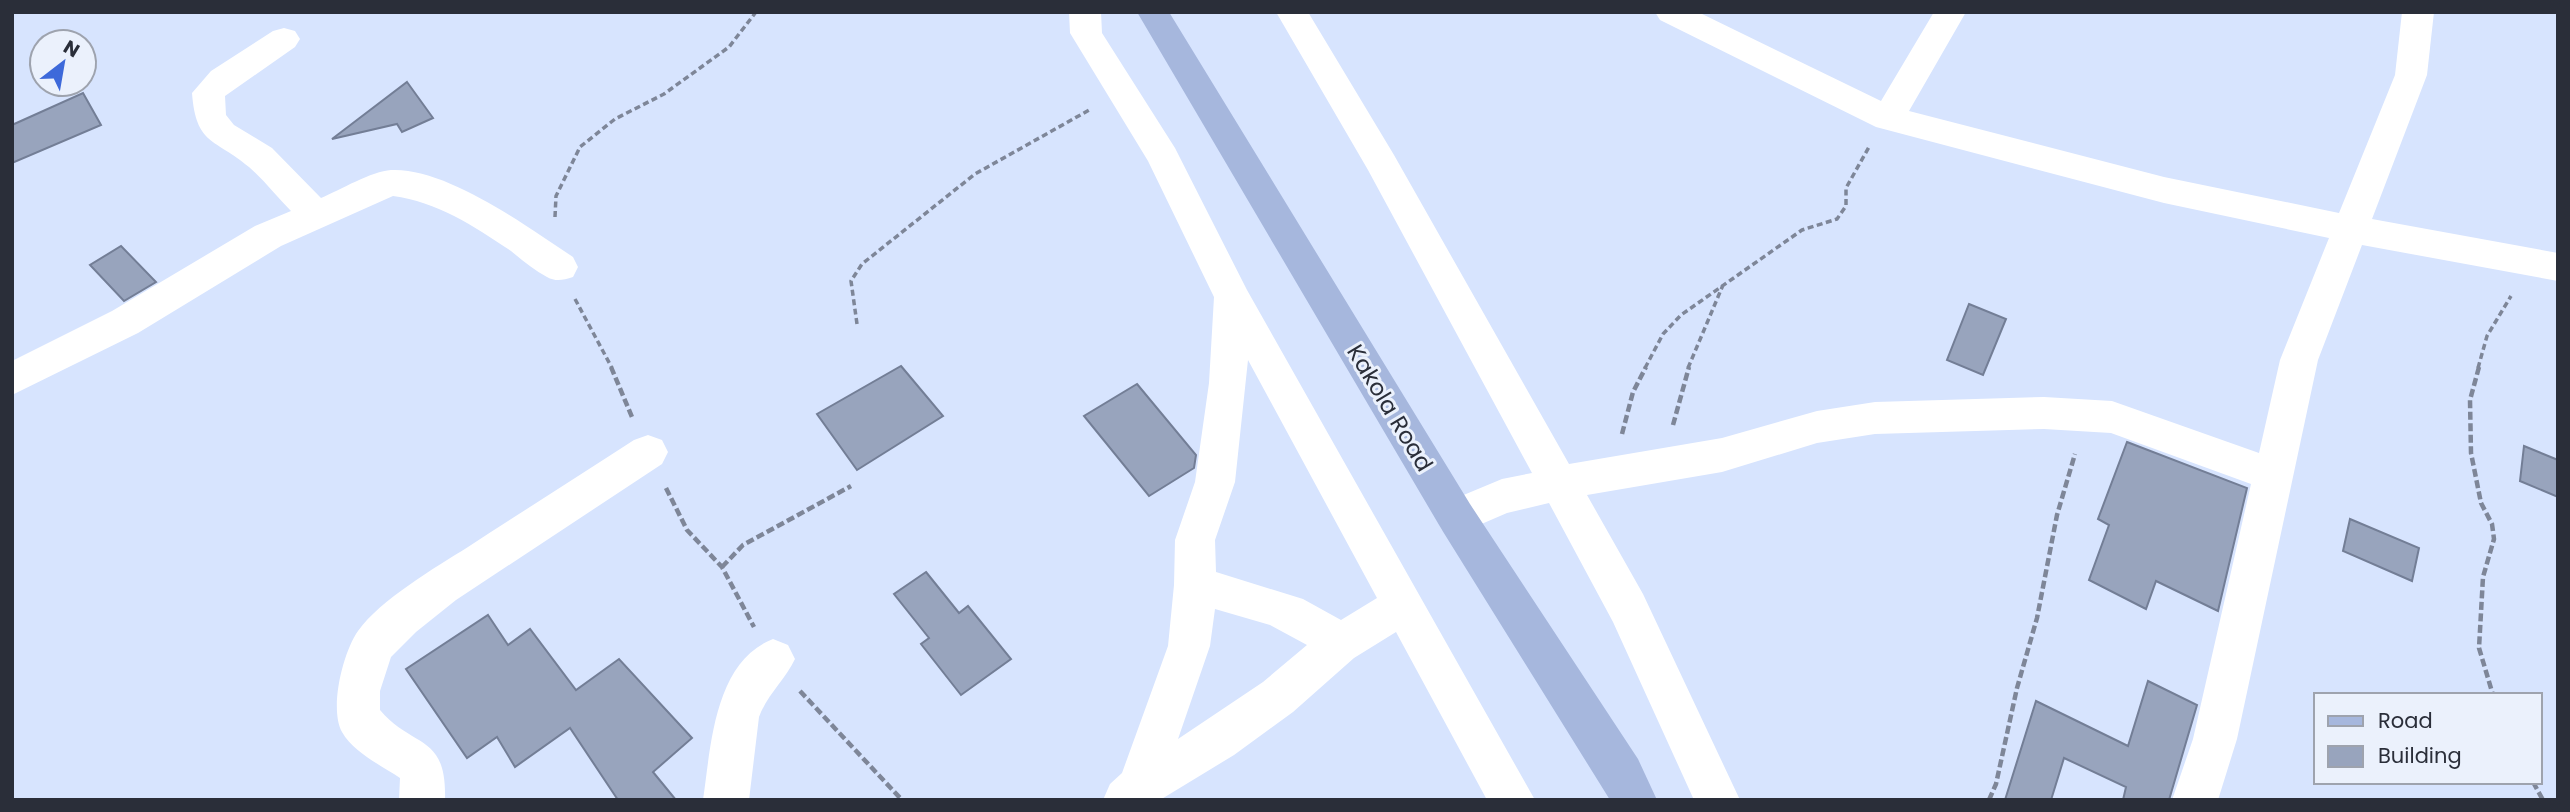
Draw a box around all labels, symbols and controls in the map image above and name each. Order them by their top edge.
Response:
north arrow [28,28,98,98]
text: N [58,34,85,64]
street label: Kakola Road [1339,338,1441,478]
legend [2314,693,2542,784]
text: Road [2378,706,2433,735]
text: Building [2378,741,2462,770]

